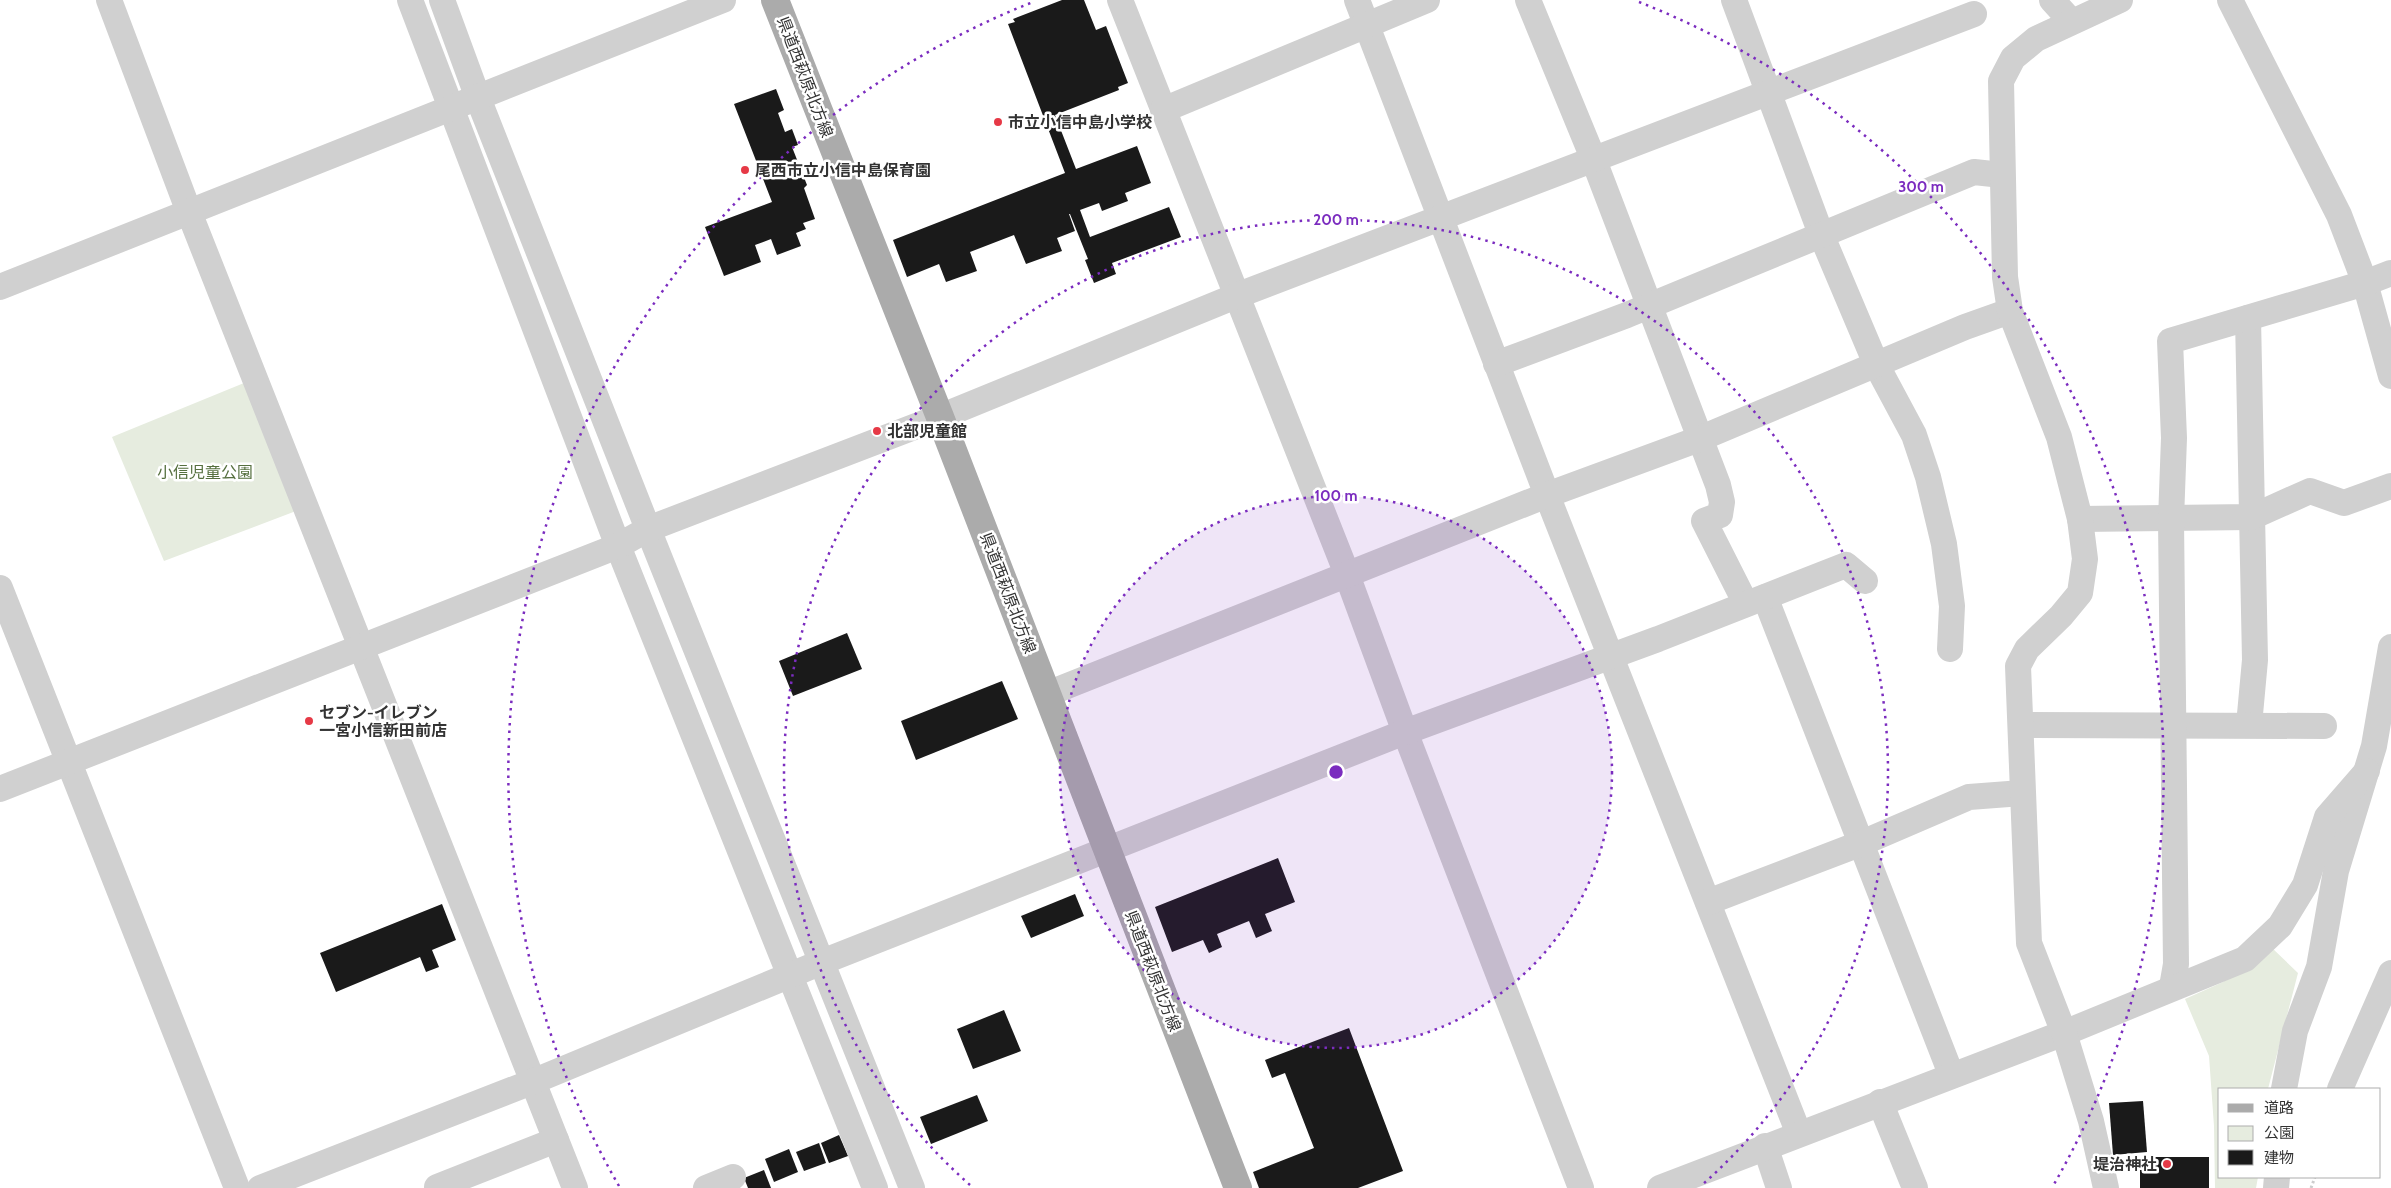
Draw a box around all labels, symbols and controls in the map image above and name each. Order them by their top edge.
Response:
street label: 県道西萩原北方線 [773,14,837,140]
place label: 市立小信中島小学校 [1008,113,1152,132]
marker: 市立小信中島小学校 [992,116,1004,128]
place label: 尾西市立小信中島保育園 [755,161,931,180]
marker: 尾西市立小信中島保育園 [739,164,751,176]
text: 300 m [1898,178,1944,196]
text: 200 m [1313,211,1359,229]
place label: 北部児童館 [887,422,967,441]
marker: 北部児童館 [871,425,883,437]
park label: 小信児童公園 [157,463,253,482]
text: 100 m [1314,487,1358,505]
street label: 県道西萩原北方線 [976,530,1040,656]
place label: セブン-イレブン 一宮小信新田前店 [319,703,447,740]
marker: セブン-イレブン 一宮小信新田前店 [303,715,315,727]
centre of rings [1327,763,1345,781]
street label: 県道西萩原北方線 [1121,908,1185,1034]
legend [2218,1088,2381,1178]
text: 道路 [2264,1099,2294,1117]
text: 公園 [2264,1124,2294,1142]
text: 建物 [2264,1149,2294,1167]
place label: 堤治神社 [2093,1155,2157,1174]
marker: 堤治神社 [2161,1158,2173,1170]

